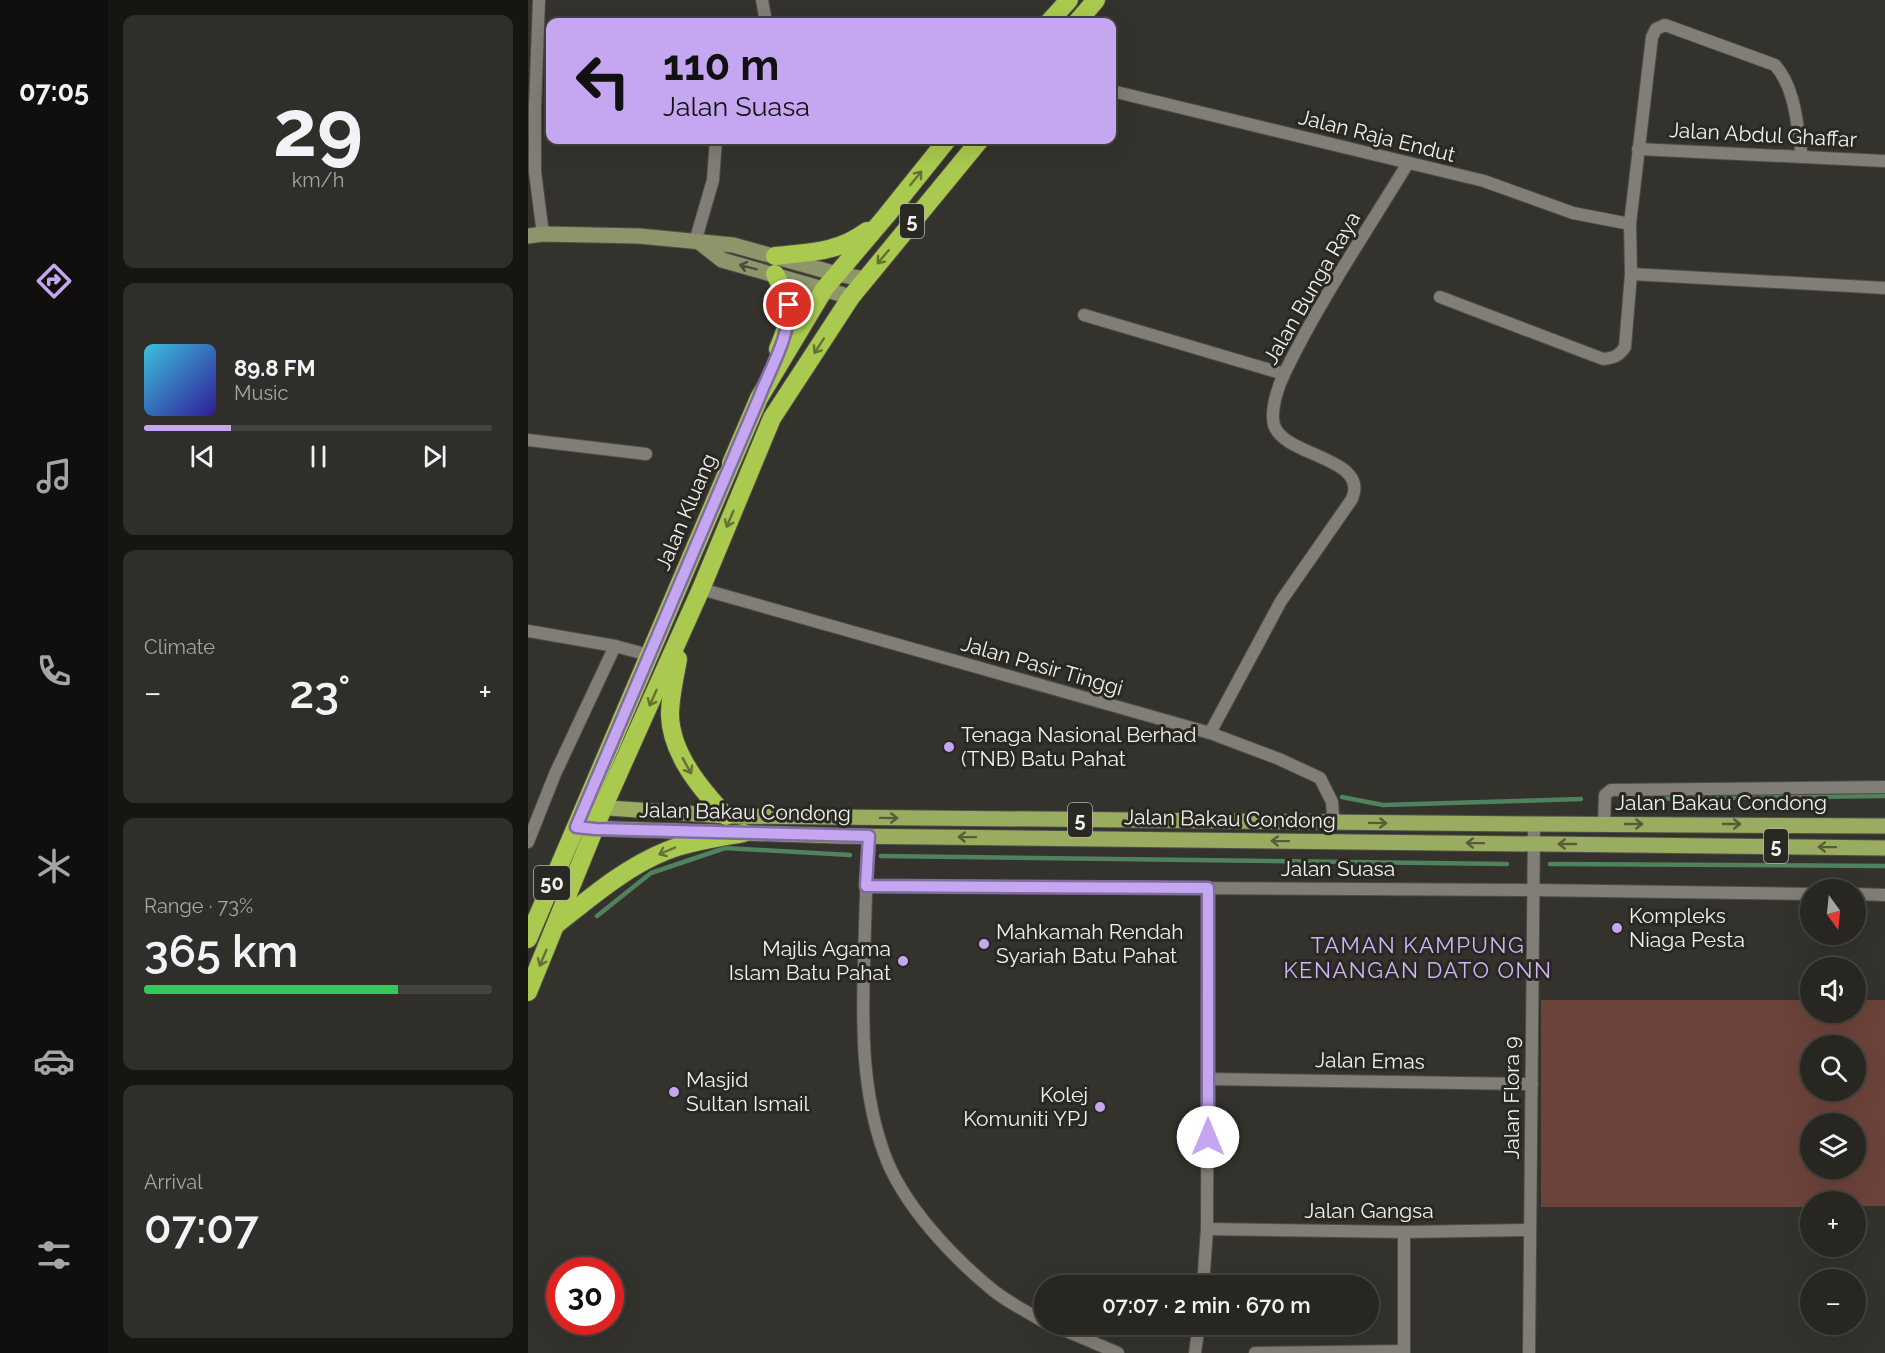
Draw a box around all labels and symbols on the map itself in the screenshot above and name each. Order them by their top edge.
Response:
street label: Jalan Raja Endut [1296,104,1458,167]
street label: Jalan Abdul Ghaffar [1668,117,1858,152]
one-way arrow [910,170,923,186]
road number: 5 [900,204,924,238]
street label: Jalan Bunga Raya [1258,207,1365,368]
one-way arrow [876,249,890,264]
one-way arrow [739,260,758,272]
pin [763,279,814,330]
one-way arrow [813,337,825,354]
street label: Jalan Kluang [650,450,721,574]
one-way arrow [724,509,735,527]
street label: Jalan Pasir Tinggi [958,630,1126,701]
one-way arrow [647,688,658,706]
place label: Tenaga Nasional Berhad (TNB) Batu Pahat [961,722,1197,771]
marker: Tenaga Nasional Berhad (TNB) Batu Pahat [942,740,956,754]
one-way arrow [682,757,694,774]
street label: Jalan Bakau Condong [1615,790,1827,815]
street label: Jalan Bakau Condong [639,797,851,826]
road number: 5 [1068,803,1092,837]
street label: Jalan Bakau Condong [1124,804,1336,833]
one-way arrow [879,812,899,824]
one-way arrow [1368,817,1388,829]
one-way arrow [1624,818,1644,830]
one-way arrow [1721,818,1741,830]
road number: 5 [1764,829,1788,863]
one-way arrow [957,831,977,843]
one-way arrow [1270,835,1290,847]
one-way arrow [1465,837,1485,849]
one-way arrow [1558,838,1578,850]
one-way arrow [1817,841,1837,853]
one-way arrow [658,846,676,857]
street label: Jalan Suasa [1281,856,1395,881]
road number: 50 [534,866,570,900]
north arrow [1800,879,1866,945]
place label: Kompleks Niaga Pesta [1629,903,1745,952]
place label: Mahkamah Rendah Syariah Batu Pahat [996,919,1184,968]
marker: Kompleks Niaga Pesta [1610,921,1624,935]
district label: TAMAN KAMPUNG KENANGAN DATO ONN [1283,932,1553,983]
place label: Majlis Agama Islam Batu Pahat [729,936,891,985]
marker: Mahkamah Rendah Syariah Batu Pahat [977,937,991,951]
one-way arrow [536,949,548,967]
marker: Majlis Agama Islam Batu Pahat [896,954,910,968]
street label: Jalan Flora 9 [1499,1036,1524,1160]
street label: Jalan Emas [1315,1047,1425,1074]
place label: Masjid Sultan Ismail [686,1067,810,1116]
place label: Kolej Komuniti YPJ [963,1082,1088,1131]
marker: Masjid Sultan Ismail [667,1085,681,1099]
marker: Kolej Komuniti YPJ [1093,1100,1107,1114]
position arrow [1176,1105,1240,1169]
street label: Jalan Gangsa [1304,1198,1434,1223]
speed limit sign: 30 [546,1257,624,1335]

